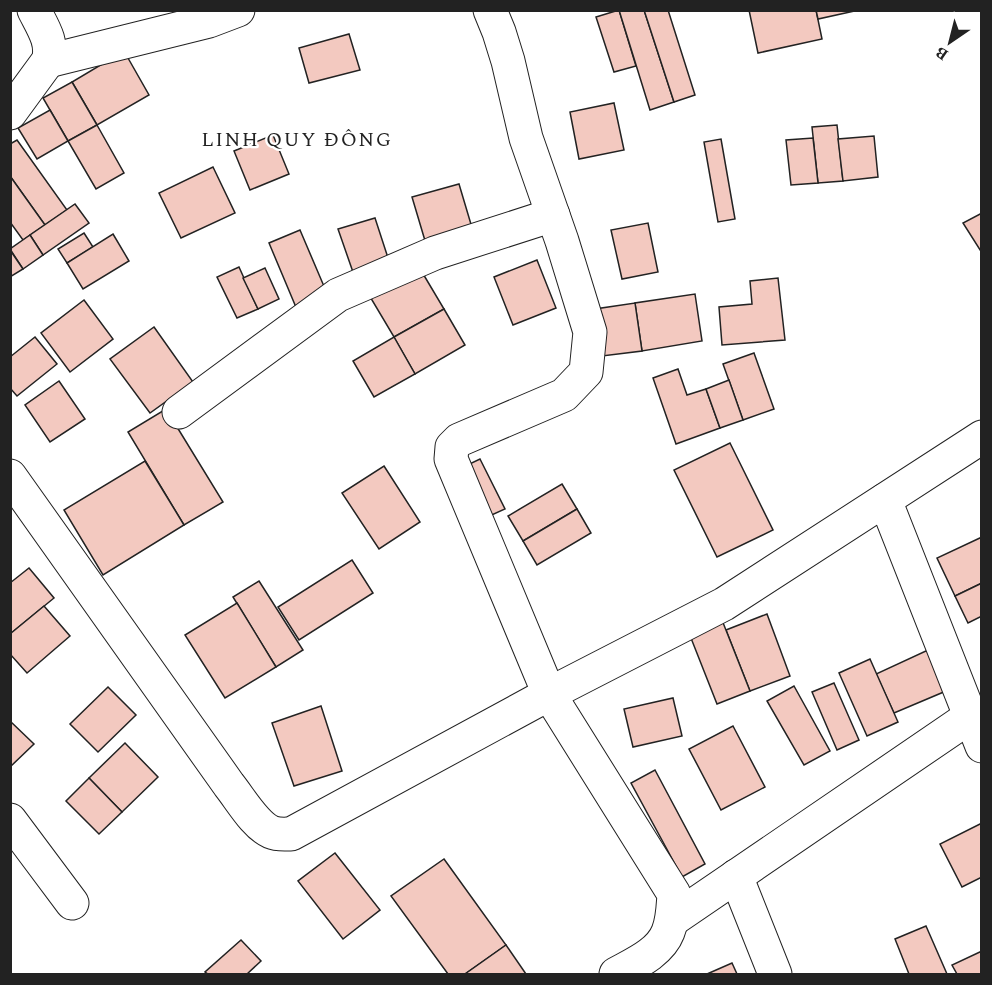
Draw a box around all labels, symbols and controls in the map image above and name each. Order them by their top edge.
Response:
north arrow [920,12,980,72]
text: B [930,40,953,67]
district label: LINH QUY ĐÔNG [201,125,393,155]

